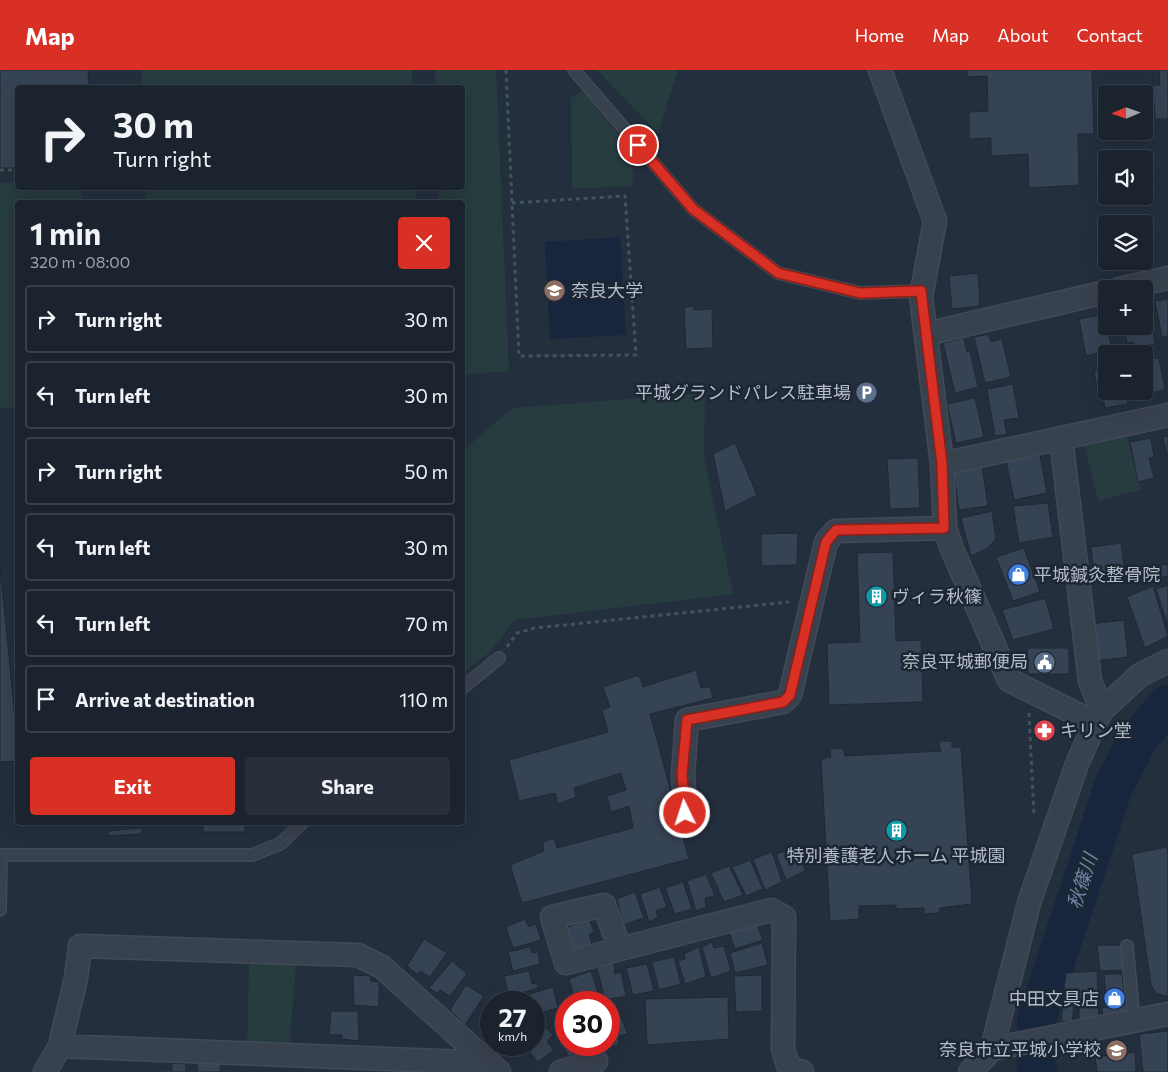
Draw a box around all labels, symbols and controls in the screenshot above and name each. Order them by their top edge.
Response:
text: Map [25,21,75,50]
text: Home [855,24,904,46]
text: Map [932,24,969,46]
text: About [997,24,1049,46]
text: Contact [1077,24,1143,46]
north arrow [1098,85,1152,140]
map controls [1098,85,1153,400]
text: 30 m [113,102,194,145]
icon: right [30,105,95,170]
pin [617,124,659,166]
icon: arrive [624,131,652,159]
text: Turn right [113,145,211,172]
button: sound [1098,150,1153,205]
text: 1 min [30,214,101,251]
button: layers [1098,215,1153,270]
button: close [398,217,450,269]
text: 320 m · 08:00 [30,252,130,271]
school or university icon: 奈良大学 [543,279,567,303]
place label: 奈良大学 [571,279,643,301]
button: + [1098,280,1153,335]
icon: right [32,305,60,333]
text: Turn right [75,308,162,331]
text: 30 m [405,308,448,331]
button: − [1098,345,1153,400]
icon: left [32,381,60,409]
place label: 平城グランドパレス駐車場 [635,381,851,403]
parking icon: 平城グランドパレス駐車場 [855,381,879,405]
text: Turn left [75,384,150,407]
text: 30 m [405,384,448,407]
icon: right [32,457,60,485]
text: Turn right [75,460,162,483]
text: 50 m [404,460,448,483]
icon: left [32,533,60,561]
text: Turn left [75,536,150,559]
text: 30 m [405,536,448,559]
shop icon: 平城鍼灸整骨院 [1006,563,1030,587]
place label: 平城鍼灸整骨院 [1034,563,1160,585]
building icon: ヴィラ秋篠 [864,585,888,609]
place label: ヴィラ秋篠 [892,585,982,607]
icon: left [32,609,60,637]
text: Turn left [75,612,150,635]
text: 70 m [405,612,448,635]
place label: 奈良平城郵便局 [902,650,1028,672]
public building icon: 奈良平城郵便局 [1032,650,1056,674]
icon: arrive [32,685,60,713]
text: Arrive at destination [75,688,255,711]
text: 110 m [399,688,448,711]
pharmacy icon: キリン堂 [1032,719,1056,743]
place label: キリン堂 [1060,719,1132,741]
button: Exit [30,757,235,815]
button: Share [245,757,450,815]
position arrow [658,786,710,838]
building icon: 特別養護老人ホーム 平城園 [884,819,908,843]
place label: 特別養護老人ホーム 平城園 [787,844,1005,866]
water label: 秋篠川 [1062,848,1102,912]
place label: 中田文具店 [1009,987,1099,1009]
shop icon: 中田文具店 [1103,987,1127,1011]
speed limit sign: 30 [555,991,620,1056]
text: 27 [499,1002,526,1032]
text: km/h [498,1029,527,1043]
place label: 奈良市立平城小学校 [939,1038,1101,1060]
school or university icon: 奈良市立平城小学校 [1105,1038,1129,1062]

